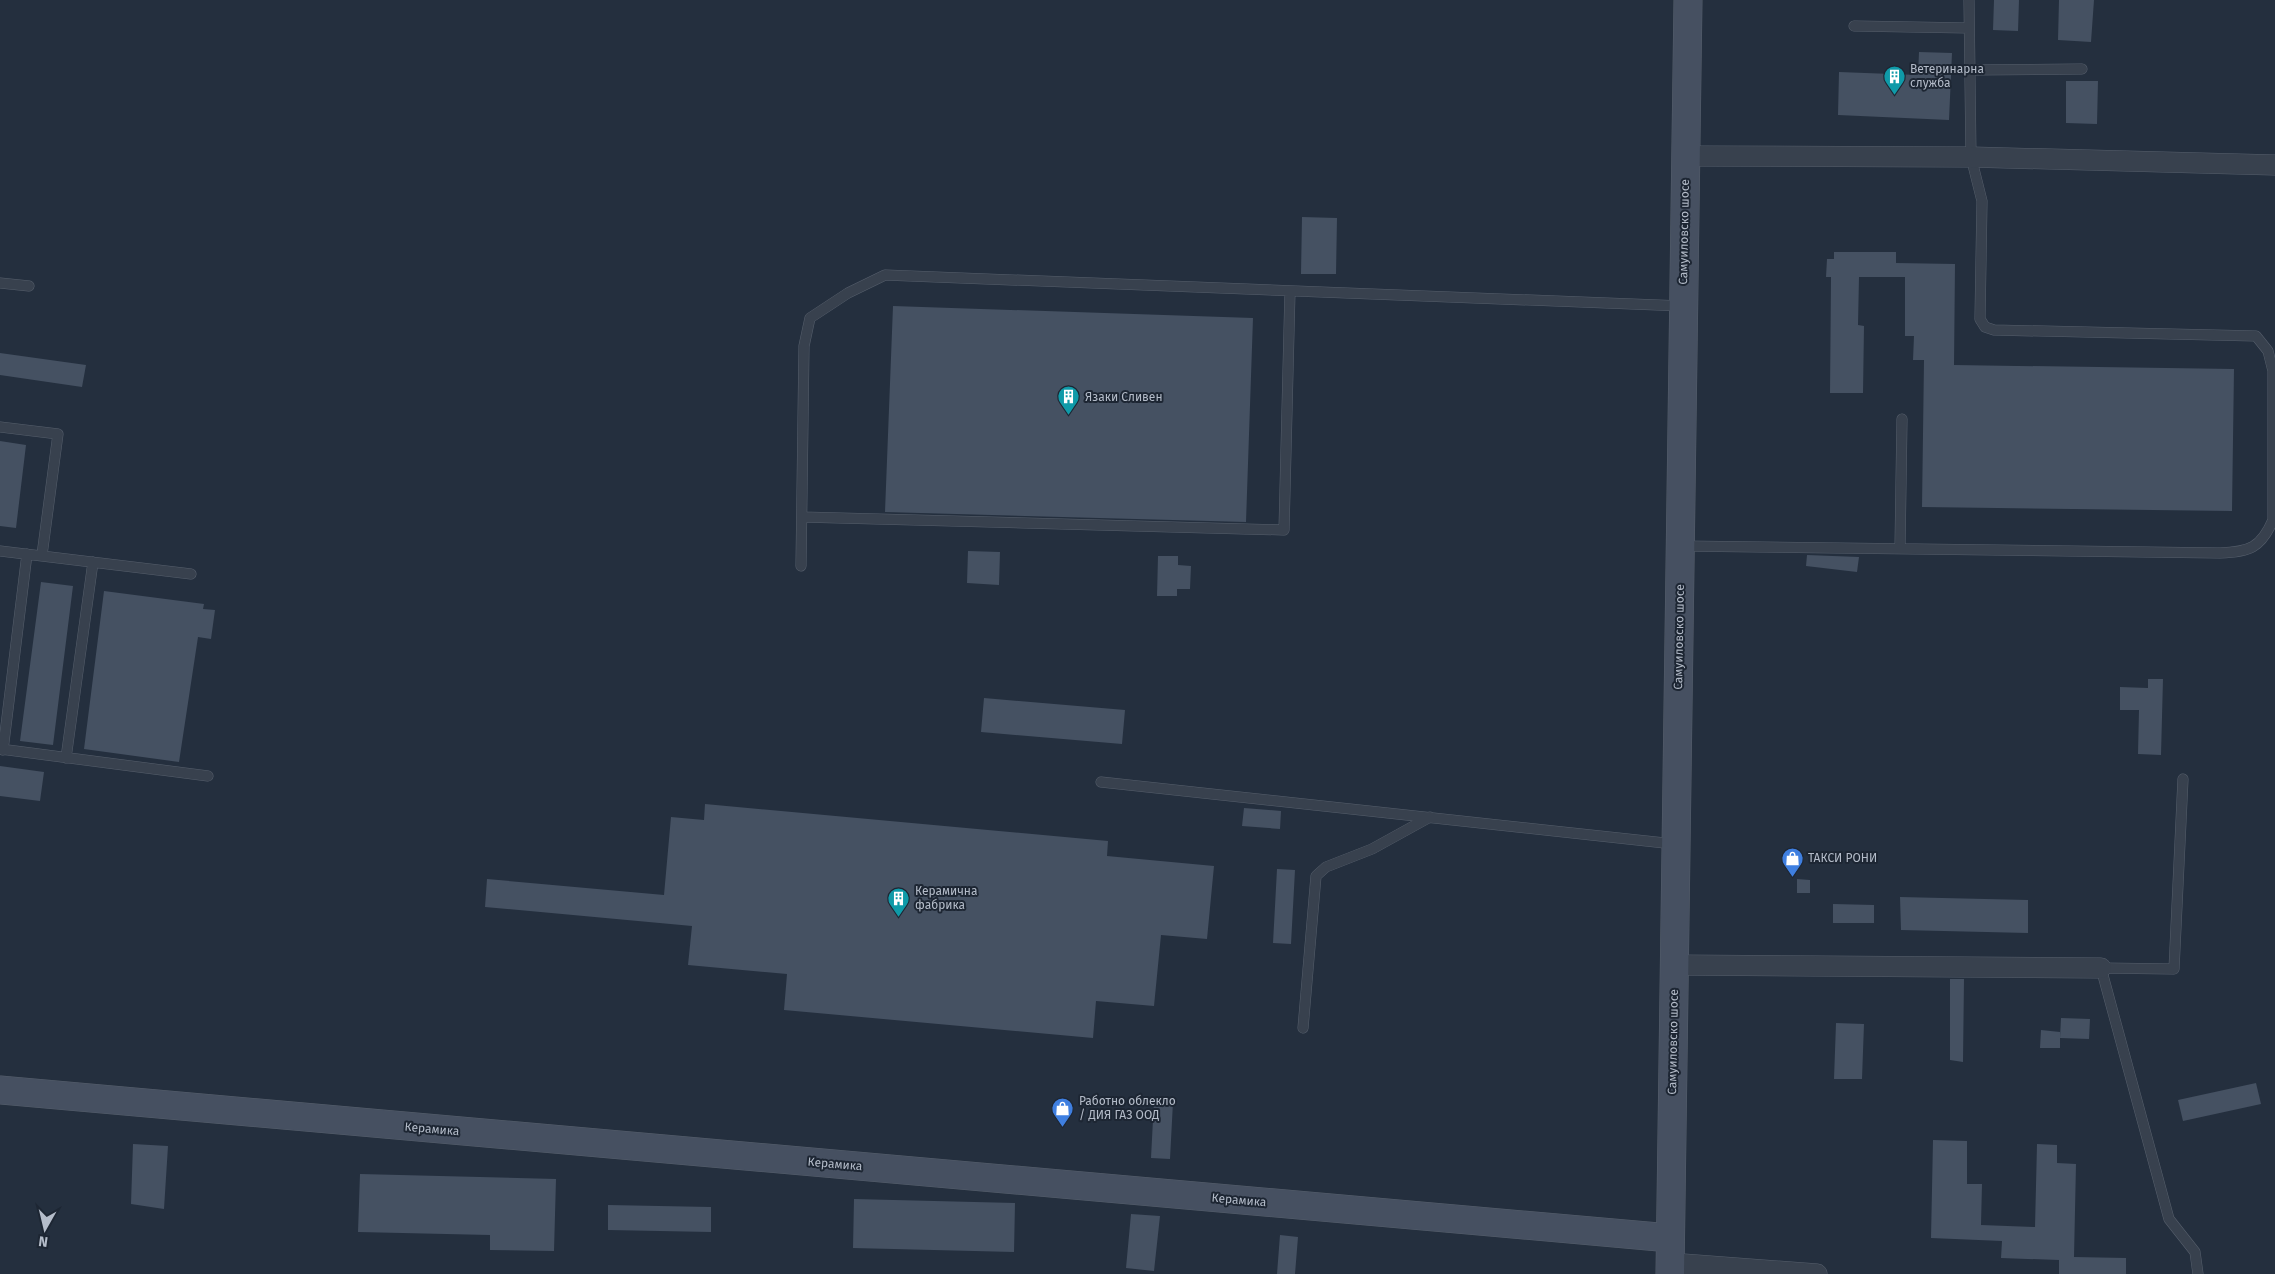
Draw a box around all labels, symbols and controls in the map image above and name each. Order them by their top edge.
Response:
place label: Ветеринарна служба [1910,62,1984,90]
building icon: Ветеринарна служба [1882,64,1906,95]
street label: Самуиловско шосе [1676,179,1692,285]
building icon: Язаки Сливен [1057,385,1081,416]
place label: Язаки Сливен [1085,390,1163,404]
street label: Самуиловско шосе [1671,584,1687,690]
shop icon: ТАКСИ РОНИ [1780,846,1804,877]
place label: ТАКСИ РОНИ [1808,851,1877,865]
place label: Керамична фабрика [915,884,978,912]
building icon: Керамична фабрика [887,886,911,917]
street label: Самуиловско шосе [1665,989,1681,1095]
place label: Работно облекло / ДИЯ ГАЗ ООД [1079,1094,1176,1122]
shop icon: Работно облекло / ДИЯ ГАЗ ООД [1051,1096,1075,1127]
street label: Керамика [404,1120,460,1138]
street label: Керамика [807,1155,863,1173]
street label: Керамика [1211,1191,1267,1209]
north arrow [20,1204,70,1254]
text: N [37,1232,49,1250]

